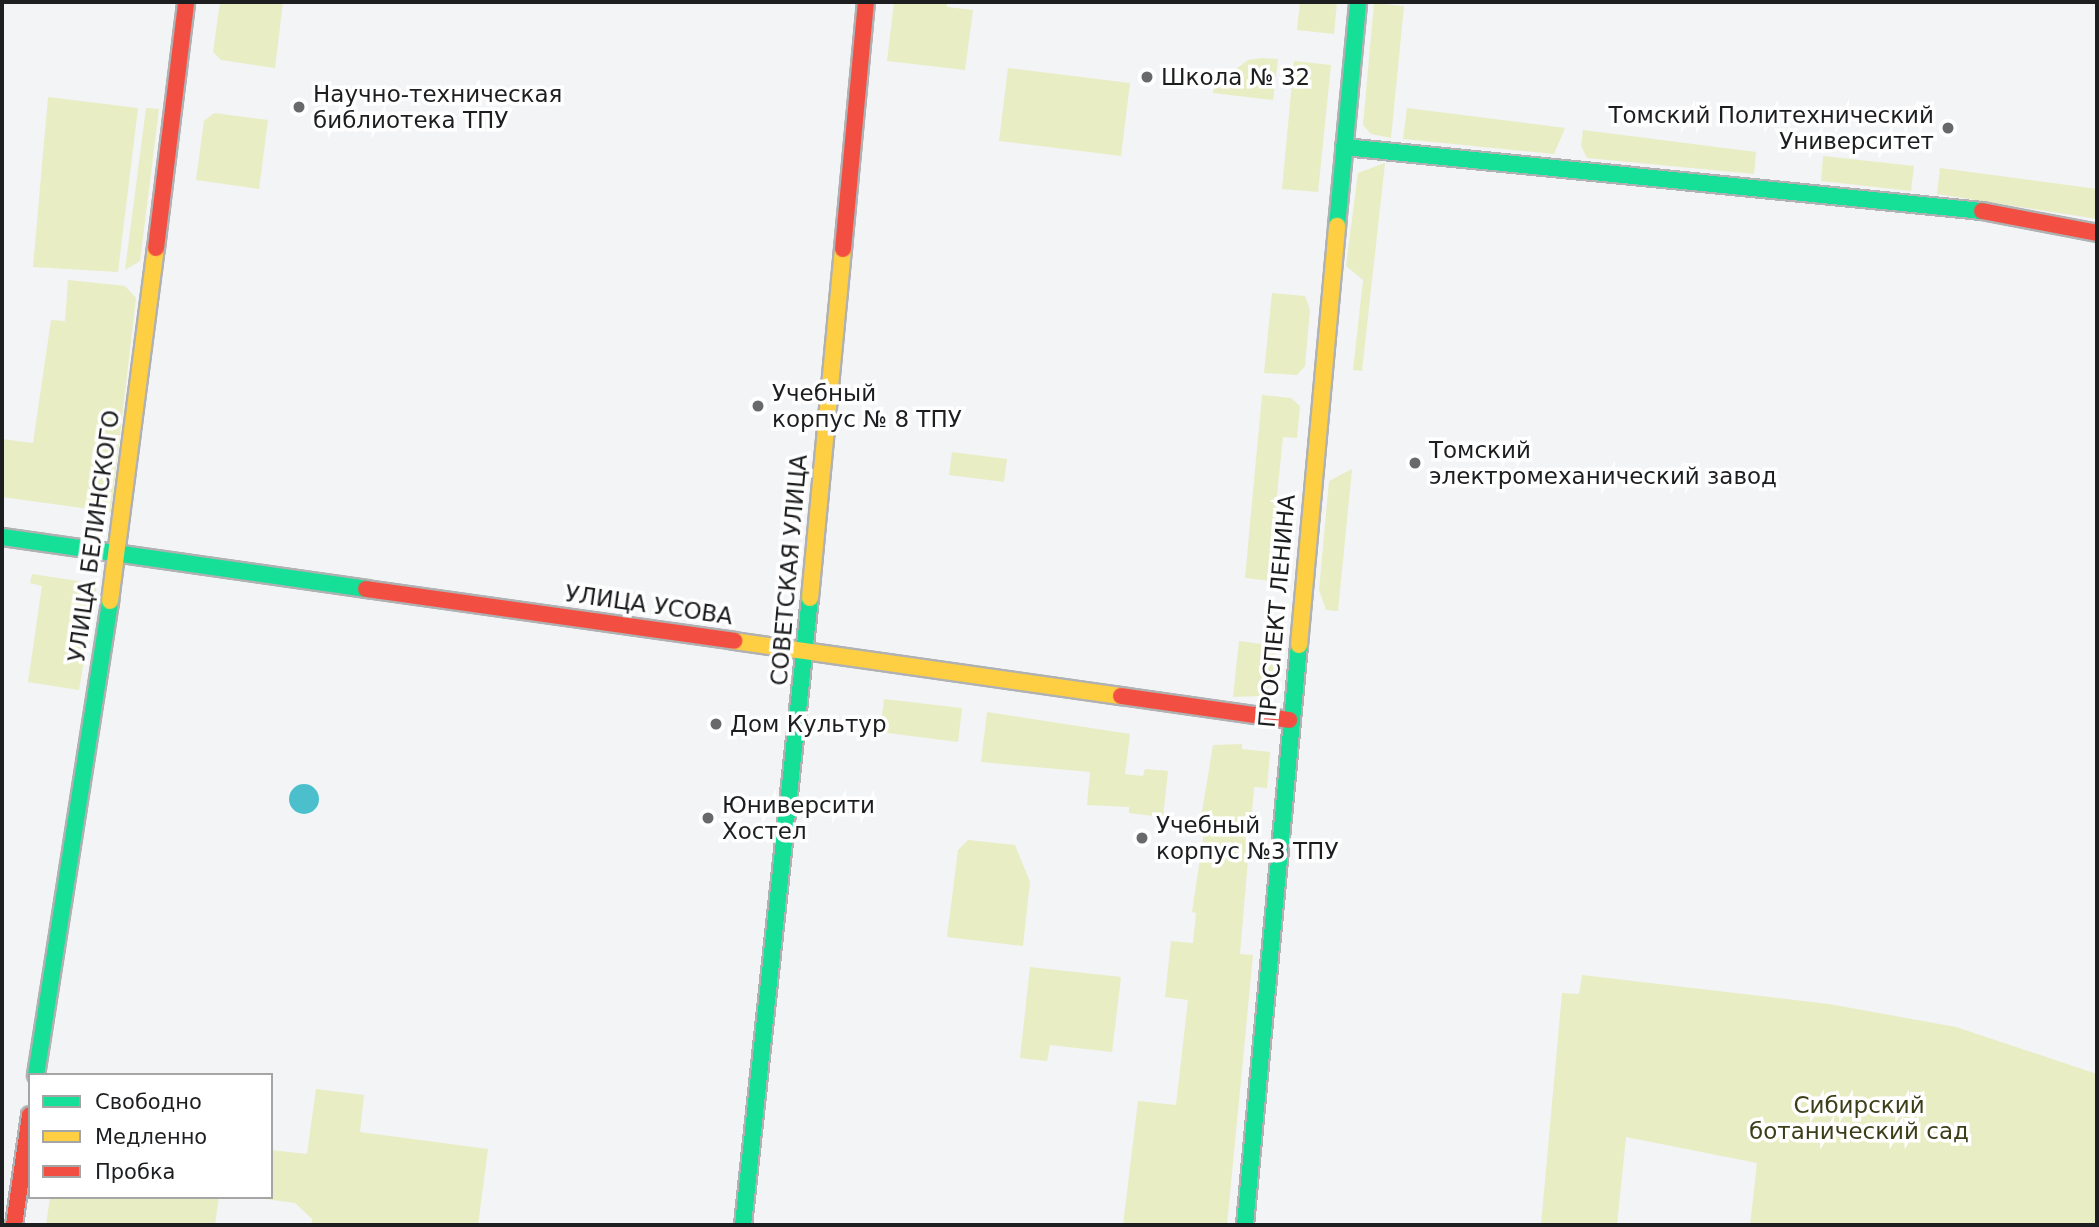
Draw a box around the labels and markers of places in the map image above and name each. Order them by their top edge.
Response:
place label: Школа № 32 [1161,63,1310,91]
marker: Школа № 32 [1139,69,1155,85]
place label: Научно-техническая библиотека ТПУ [313,80,562,134]
marker: Научно-техническая библиотека ТПУ [291,99,307,115]
place label: Томский Политехнический Университет [1608,101,1934,155]
marker: Томский Политехнический Университет [1940,120,1956,136]
place label: Учебный корпус № 8 ТПУ [772,379,962,433]
marker: Учебный корпус № 8 ТПУ [750,398,766,414]
place label: Томский электромеханический завод [1429,436,1777,490]
marker: Томский электромеханический завод [1407,455,1423,471]
place label: Дом Культур [730,710,887,738]
marker: Дом Культур [708,716,724,732]
place label: Юниверсити Хостел [722,791,875,845]
marker: Юниверсити Хостел [700,810,716,826]
place label: Учебный корпус №3 ТПУ [1156,811,1338,865]
marker: Учебный корпус №3 ТПУ [1134,830,1150,846]

